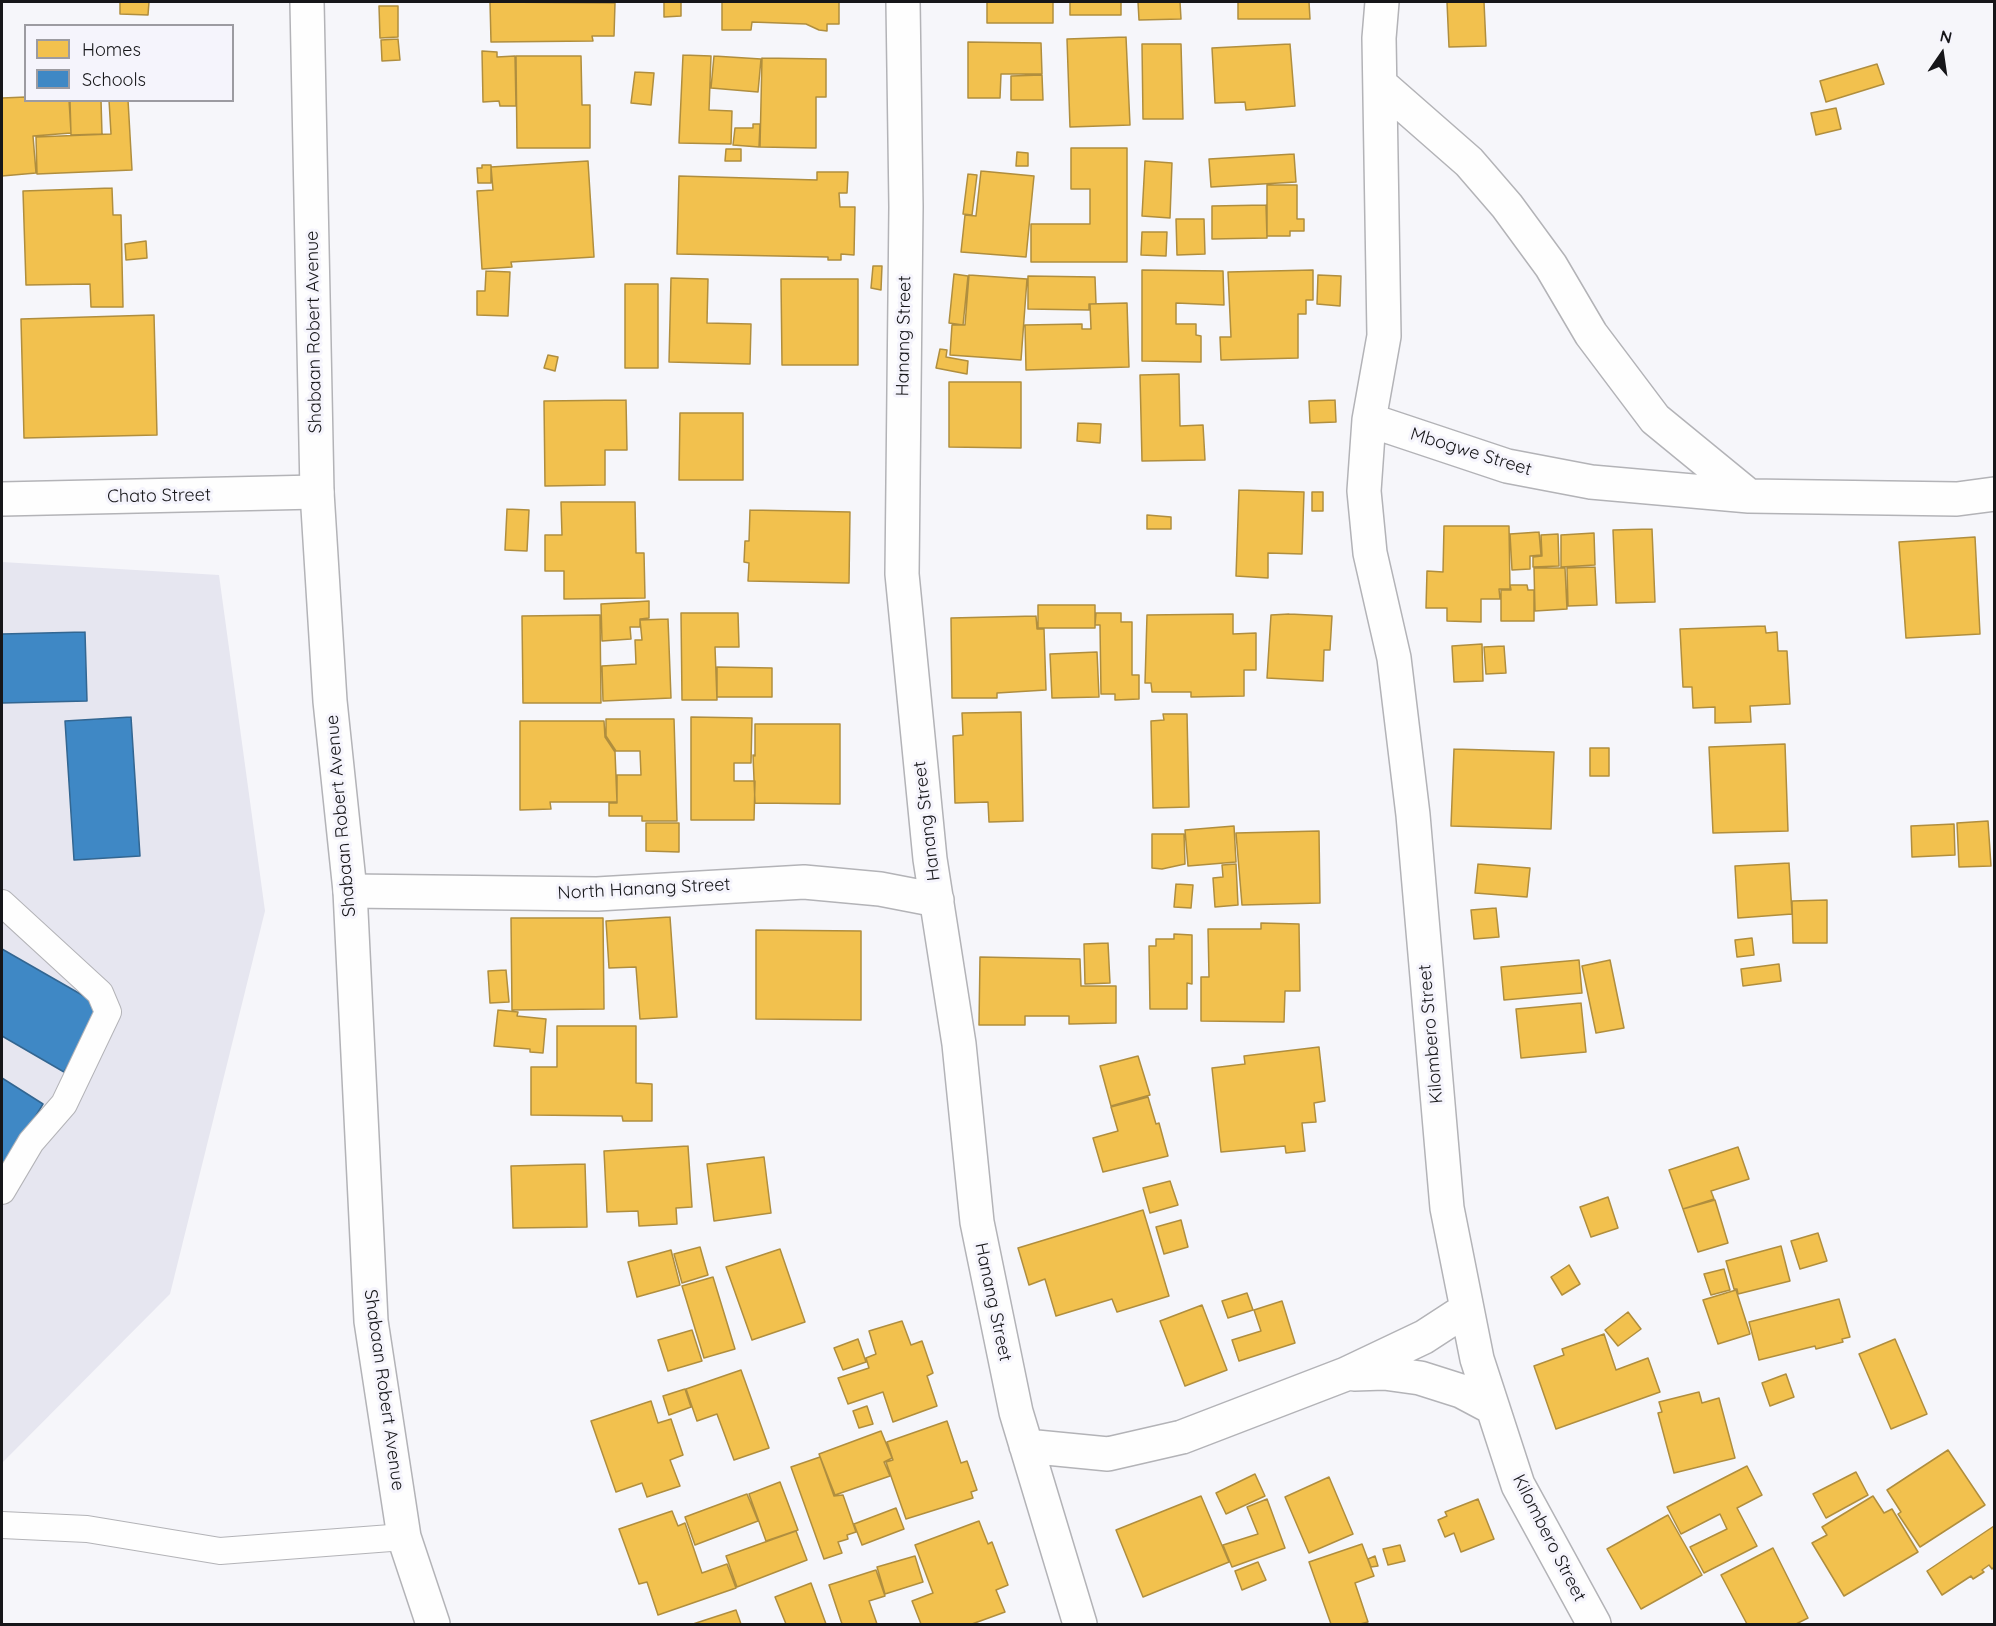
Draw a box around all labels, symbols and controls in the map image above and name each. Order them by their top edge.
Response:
legend [24,24,234,102]
north arrow [1912,24,1972,84]
text: N [1938,25,1954,48]
text: Homes [82,38,141,61]
text: Schools [82,68,146,91]
street label: Shabaan Robert Avenue [301,230,327,434]
street label: Hanang Street [892,275,916,397]
street label: Mbogwe Street [1408,423,1534,481]
street label: Chato Street [107,484,211,508]
street label: Shabaan Robert Avenue [321,714,361,918]
street label: Hanang Street [909,760,945,882]
street label: North Hanang Street [557,874,731,904]
street label: Kilombero Street [1414,963,1448,1105]
street label: Hanang Street [970,1241,1016,1363]
street label: Shabaan Robert Avenue [359,1288,409,1492]
street label: Kilombero Street [1508,1471,1590,1605]

